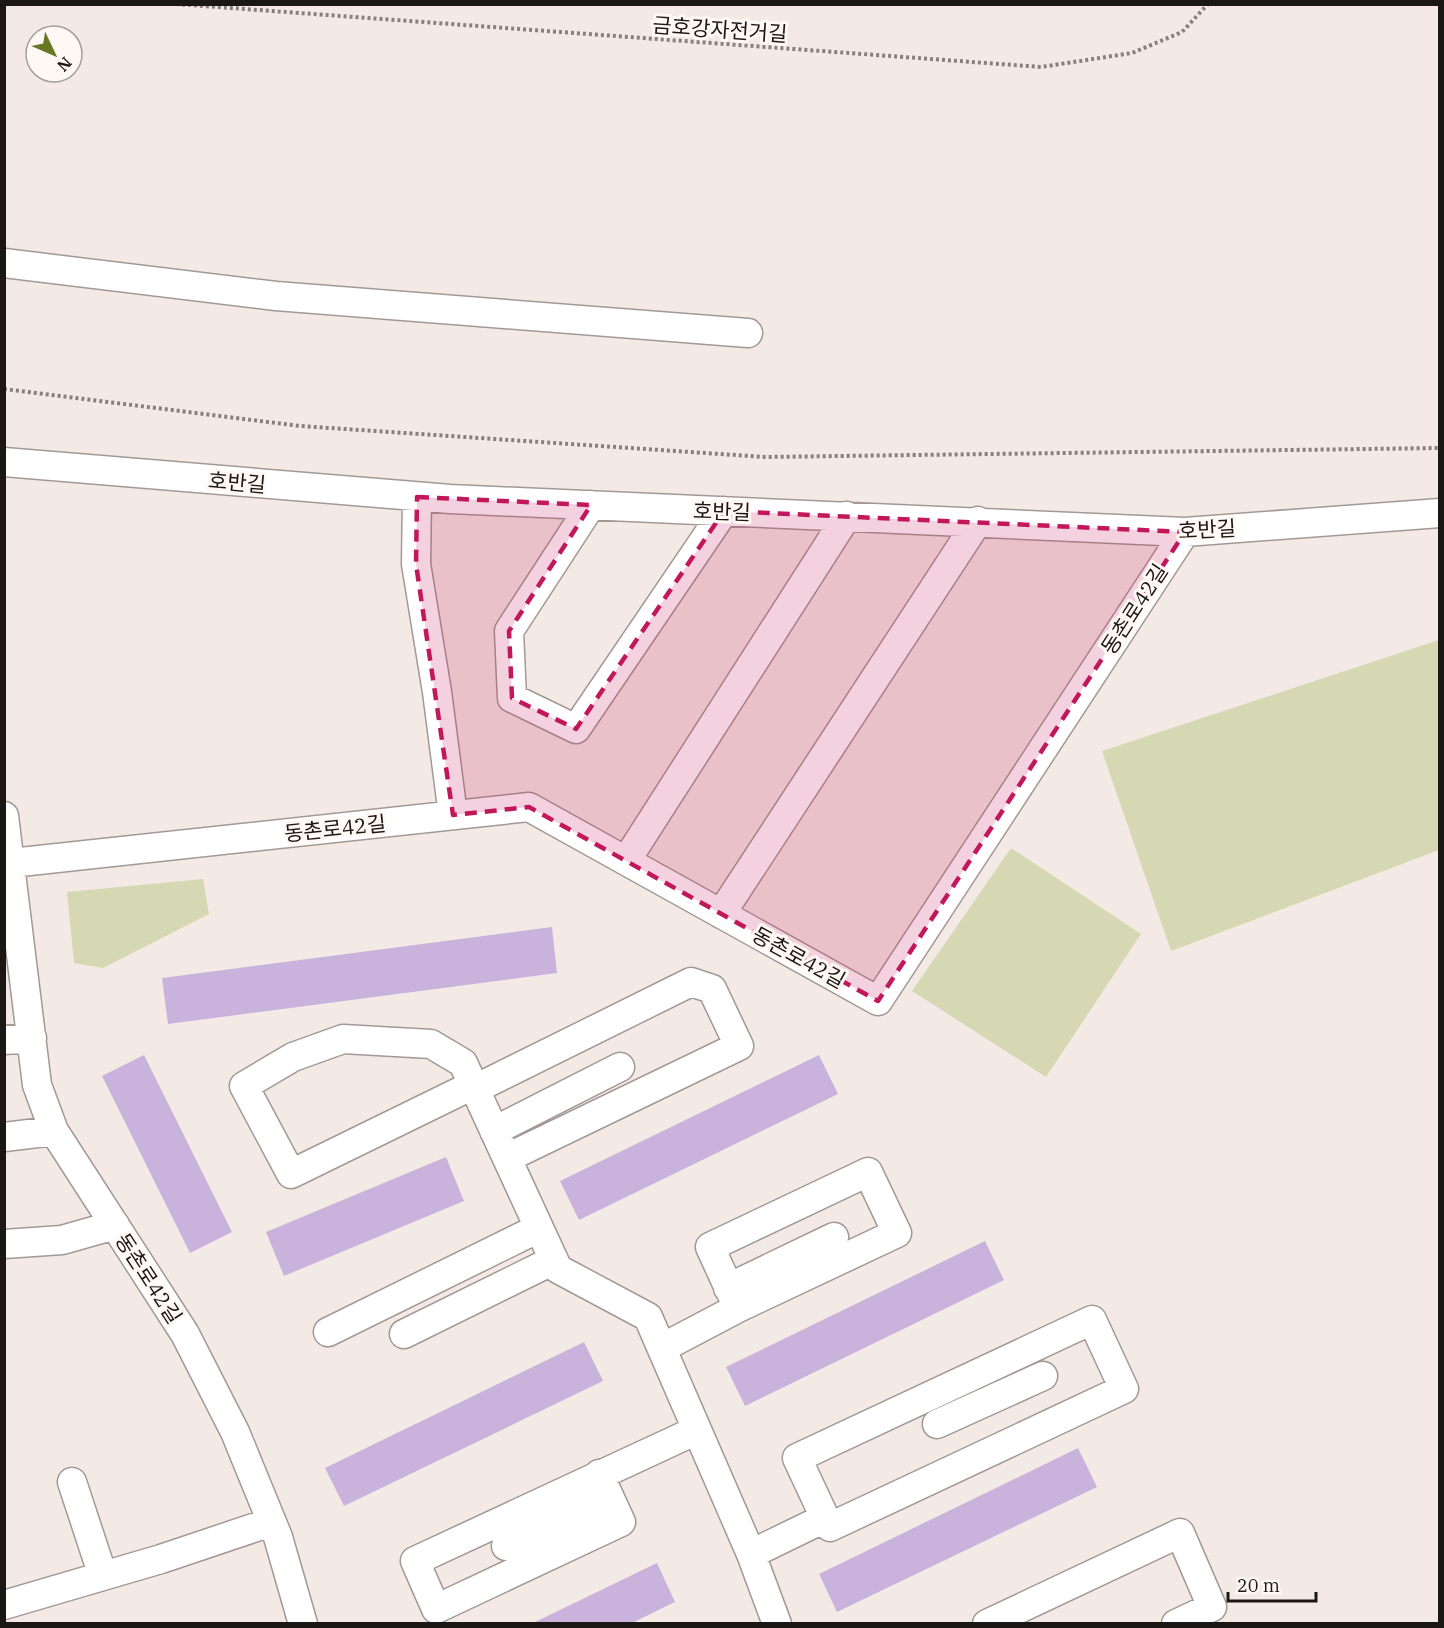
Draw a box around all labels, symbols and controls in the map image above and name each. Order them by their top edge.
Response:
street label: 금호강자전거길 [652,10,788,48]
north arrow [24,24,84,84]
text: N [53,53,76,76]
street label: 호반길 [207,466,267,498]
street label: 호반길 [693,496,751,526]
street label: 호반길 [1177,514,1237,544]
street label: 동촌로42길 [1094,558,1174,660]
street label: 동촌로42길 [283,809,387,847]
street label: 동촌로42길 [747,920,851,994]
street label: 동촌로42길 [109,1227,189,1329]
scale bar [1228,1565,1316,1603]
text: 20 m [1237,1574,1280,1597]

